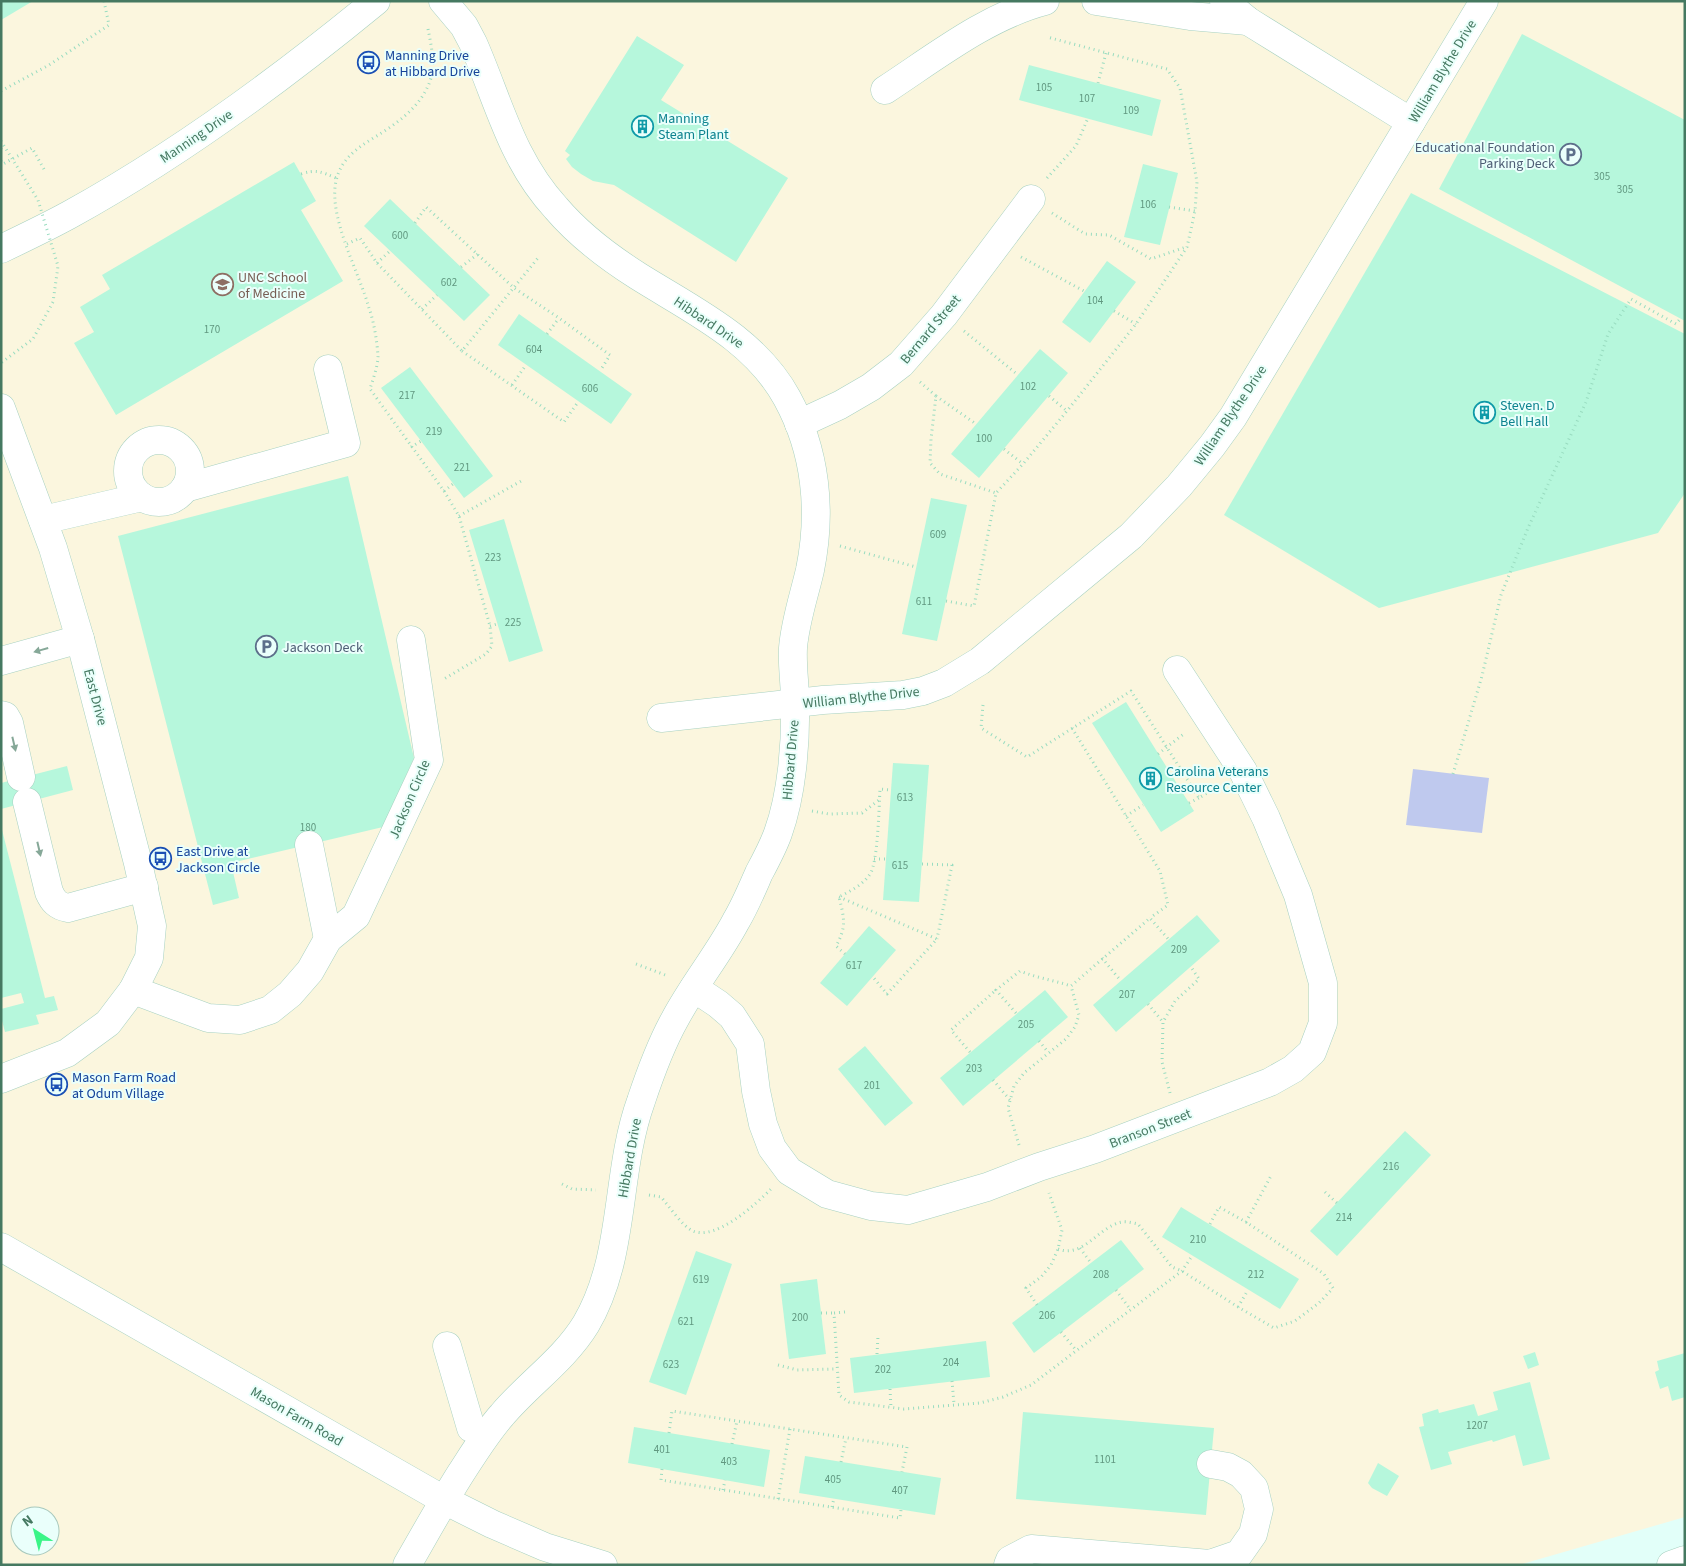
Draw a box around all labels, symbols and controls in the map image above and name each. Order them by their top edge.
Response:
street label: William Blythe Drive [1404,16,1482,127]
place label: Manning Drive at Hibbard Drive [385,46,480,82]
bus stop icon: Manning Drive at Hibbard Drive [357,51,381,75]
house number: 105 [1036,80,1052,95]
house number: 107 [1079,91,1095,106]
house number: 109 [1123,103,1139,118]
street label: Manning Drive [156,105,237,169]
place label: Manning Steam Plant [658,109,729,145]
building icon: Manning Steam Plant [630,114,654,138]
place label: Educational Foundation Parking Deck [1415,138,1555,174]
parking icon: Educational Foundation Parking Deck [1559,143,1583,167]
house number: 305 [1594,169,1610,184]
house number: 305 [1617,182,1633,197]
house number: 106 [1140,197,1157,212]
house number: 600 [392,228,408,243]
place label: UNC School of Medicine [238,268,308,304]
school or university icon: UNC School of Medicine [210,273,234,297]
house number: 602 [441,275,457,290]
street label: Bernard Street [896,290,966,369]
street label: Hibbard Drive [669,292,747,354]
house number: 104 [1087,293,1104,308]
house number: 170 [204,322,220,337]
house number: 604 [526,342,543,357]
street label: William Blythe Drive [1190,361,1272,470]
house number: 102 [1020,379,1036,394]
house number: 606 [582,381,599,396]
house number: 217 [399,388,415,403]
place label: Steven. D Bell Hall [1500,396,1555,432]
building icon: Steven. D Bell Hall [1472,401,1496,425]
house number: 219 [426,424,442,439]
house number: 100 [976,431,992,446]
house number: 221 [454,460,470,475]
house number: 609 [930,527,946,542]
house number: 223 [485,550,501,565]
house number: 611 [916,594,932,609]
house number: 225 [505,615,521,630]
parking icon: Jackson Deck [255,635,279,659]
place label: Jackson Deck [283,638,363,658]
one-way arrow [33,646,48,654]
street label: East Drive [78,667,112,728]
street label: William Blythe Drive [802,682,921,714]
street label: Hibbard Drive [778,719,804,801]
one-way arrow [10,737,18,752]
street label: Jackson Circle [384,757,436,842]
place label: Carolina Veterans Resource Center [1166,762,1268,798]
building icon: Carolina Veterans Resource Center [1138,767,1162,791]
house number: 613 [897,790,913,805]
house number: 180 [300,820,316,835]
one-way arrow [35,842,43,857]
place label: East Drive at Jackson Circle [176,842,260,878]
bus stop icon: East Drive at Jackson Circle [148,847,172,871]
house number: 615 [892,858,908,873]
house number: 209 [1171,942,1187,957]
house number: 617 [846,958,862,973]
house number: 207 [1119,987,1135,1002]
house number: 205 [1018,1017,1034,1032]
house number: 203 [966,1061,982,1076]
place label: Mason Farm Road at Odum Village [72,1068,176,1104]
bus stop icon: Mason Farm Road at Odum Village [44,1073,68,1097]
house number: 201 [864,1078,880,1093]
street label: Branson Street [1106,1104,1195,1154]
street label: Hibbard Drive [613,1117,647,1200]
house number: 216 [1383,1159,1400,1174]
house number: 214 [1336,1210,1353,1225]
house number: 210 [1190,1232,1206,1247]
house number: 208 [1093,1267,1110,1282]
house number: 212 [1248,1267,1264,1282]
house number: 619 [693,1272,709,1287]
house number: 206 [1039,1308,1056,1323]
house number: 200 [792,1310,808,1325]
house number: 621 [678,1314,694,1329]
house number: 204 [943,1355,960,1370]
house number: 623 [663,1357,679,1372]
house number: 202 [875,1362,891,1377]
street label: Mason Farm Road [246,1382,347,1452]
house number: 1207 [1466,1418,1488,1433]
house number: 401 [654,1442,670,1457]
house number: 1101 [1094,1452,1116,1467]
house number: 403 [721,1454,737,1469]
house number: 405 [825,1472,841,1487]
house number: 407 [892,1483,908,1498]
north arrow [10,1506,60,1556]
text: N [18,1510,38,1532]

